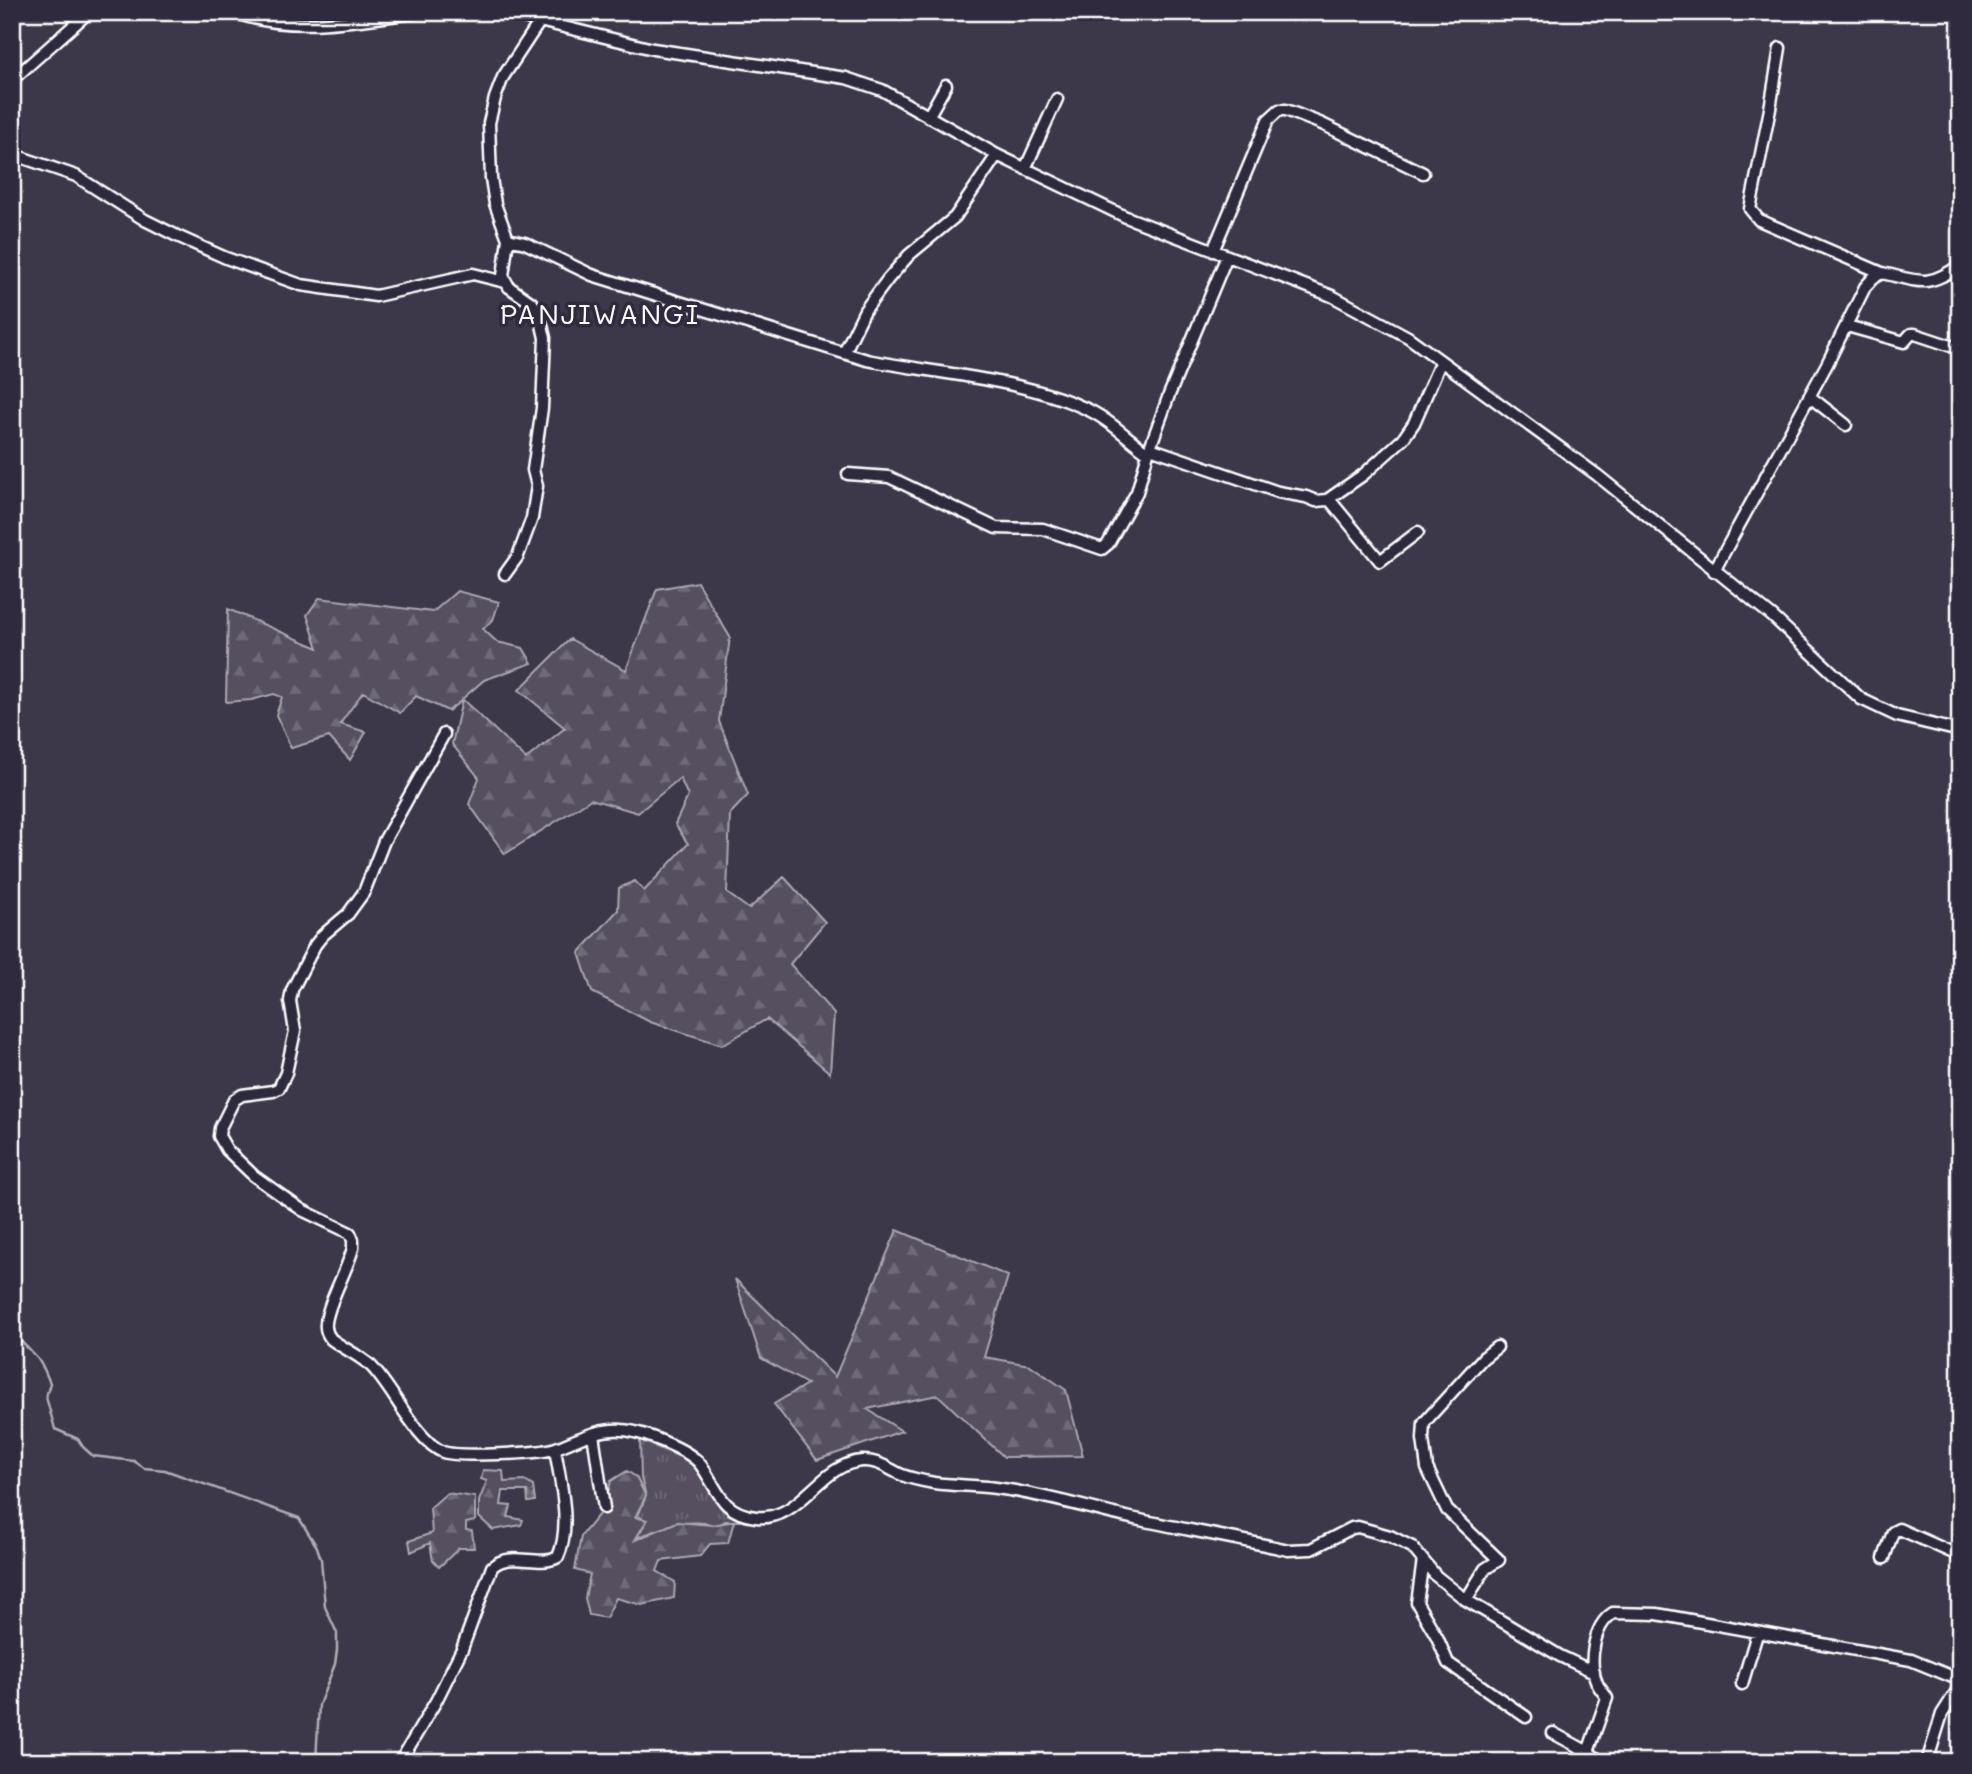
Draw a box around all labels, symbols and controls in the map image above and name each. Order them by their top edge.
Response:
district label: PANJIWANGI [500,295,700,331]

